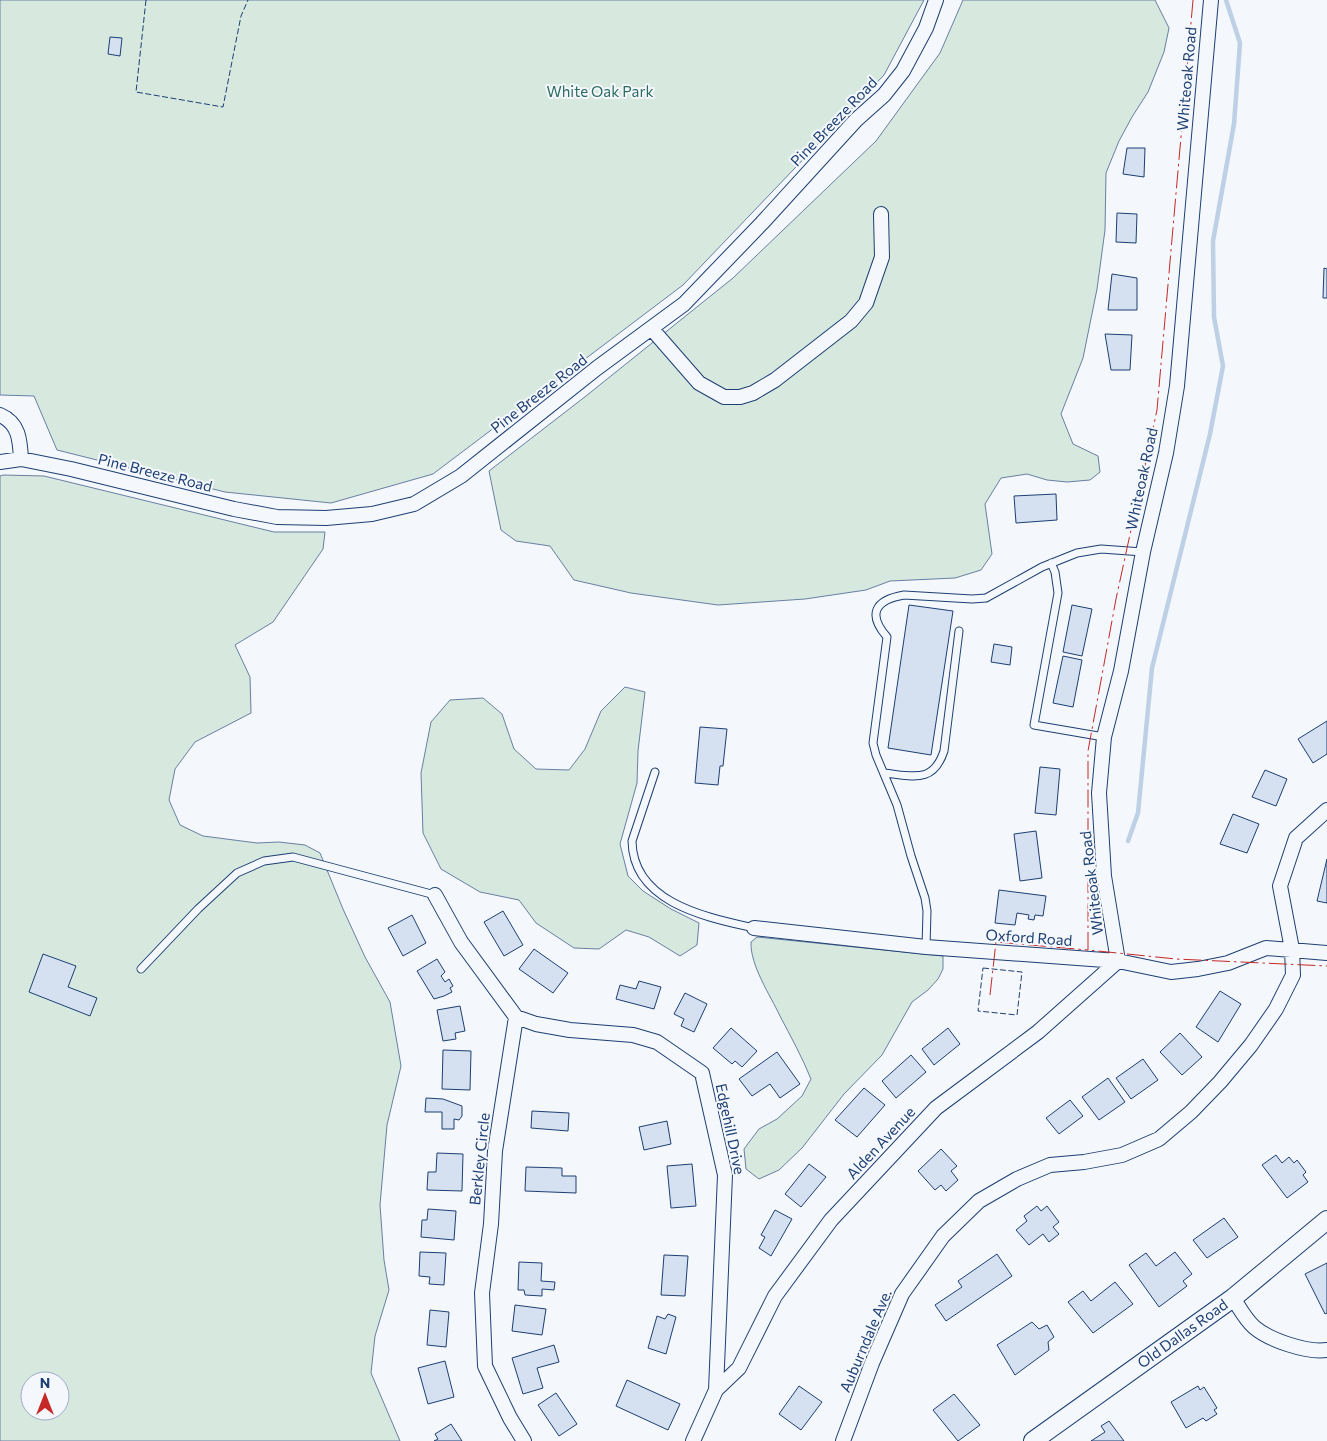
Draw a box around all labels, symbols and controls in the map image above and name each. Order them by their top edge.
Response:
street label: Whiteoak Road [1172,26,1200,132]
street label: Pine Breeze Road [786,73,880,170]
park label: White Oak Park [546,82,654,100]
street label: Pine Breeze Road [487,350,590,436]
street label: Whiteoak Road [1121,426,1161,532]
street label: Pine Breeze Road [96,449,214,495]
street label: Whiteoak Road [1076,830,1106,936]
street label: Oxford Road [985,925,1073,949]
street label: Edgehill Drive [713,1082,749,1176]
street label: Alden Avenue [842,1102,918,1182]
street label: Berkley Circle [465,1112,493,1206]
street label: Auburndale Ave. [835,1286,895,1395]
street label: Old Dallas Road [1133,1295,1231,1372]
north arrow [20,1371,70,1421]
text: N [40,1374,50,1391]

